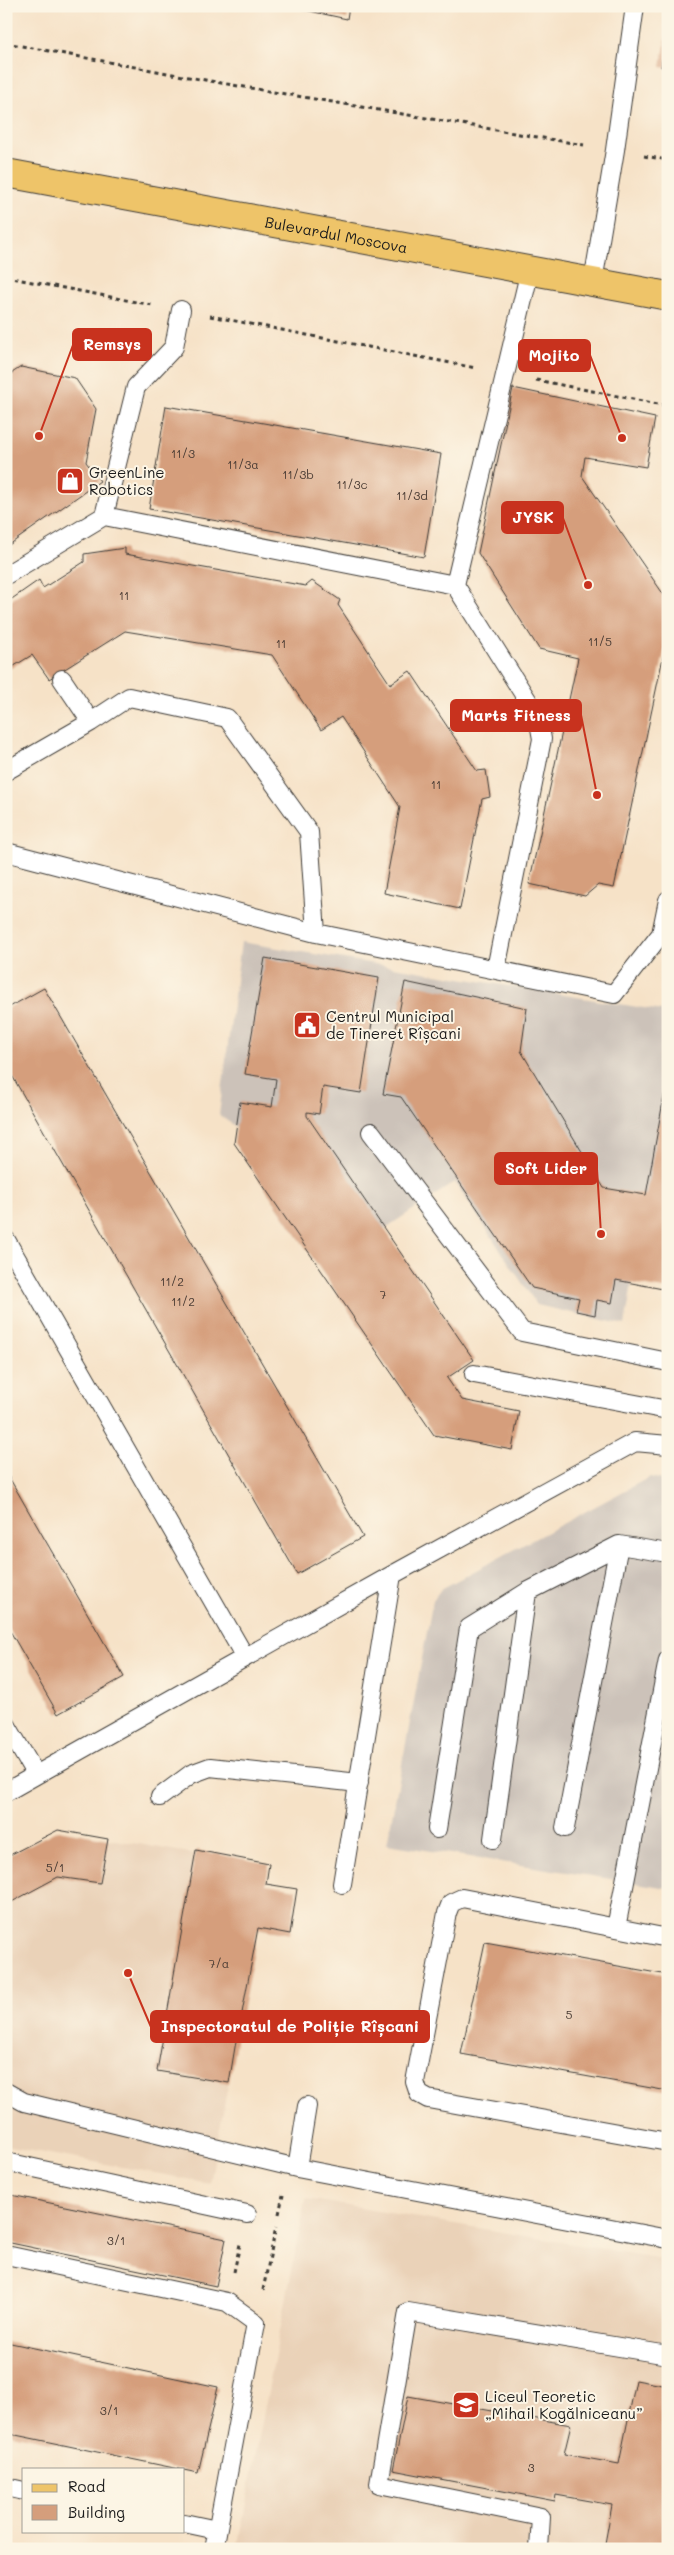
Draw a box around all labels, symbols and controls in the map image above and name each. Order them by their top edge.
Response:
street label: Bulevardul Moscova [263,211,409,257]
callout: Remsys [73,329,151,360]
text: Remsys [83,333,141,354]
callout: Mojito [519,340,590,371]
text: Mojito [529,344,580,365]
house number: 11/3 [171,445,195,461]
house number: 11/3a [227,456,259,472]
place label: GreenLine Robotics [89,462,165,499]
shop icon: GreenLine Robotics [55,466,85,496]
house number: 11/3b [282,466,314,482]
house number: 11/3c [336,476,368,492]
house number: 11/3d [396,487,428,503]
callout: JYSK [502,502,563,533]
text: JYSK [512,506,554,527]
house number: 11 [119,587,129,603]
house number: 11/5 [588,633,612,649]
house number: 11 [276,635,286,651]
callout: Marts Fitness [451,700,581,731]
text: Marts Fitness [461,704,571,725]
house number: 11 [431,776,441,792]
place label: Centrul Municipal de Tineret Rîșcani [326,1006,461,1044]
public building icon: Centrul Municipal de Tineret Rîșcani [292,1010,322,1040]
callout: Soft Lider [495,1153,597,1184]
text: Soft Lider [505,1157,587,1178]
house number: 11/2 [160,1273,184,1289]
house number: 7 [380,1286,387,1302]
house number: 11/2 [171,1293,195,1309]
house number: 5/1 [46,1859,64,1875]
house number: 7/a [209,1955,229,1971]
house number: 5 [566,2006,573,2022]
callout: Inspectoratul de Poliție Rîșcani [151,2011,429,2042]
text: Inspectoratul de Poliție Rîșcani [161,2015,419,2037]
house number: 3/1 [107,2232,125,2248]
place label: Liceul Teoretic „Mihail Kogălniceanu” [485,2386,643,2423]
school or university icon: Liceul Teoretic „Mihail Kogălniceanu” [451,2390,481,2420]
house number: 3/1 [100,2402,118,2418]
house number: 3 [527,2459,535,2475]
legend [22,2468,185,2532]
text: Road [68,2476,105,2496]
text: Building [68,2502,125,2522]

